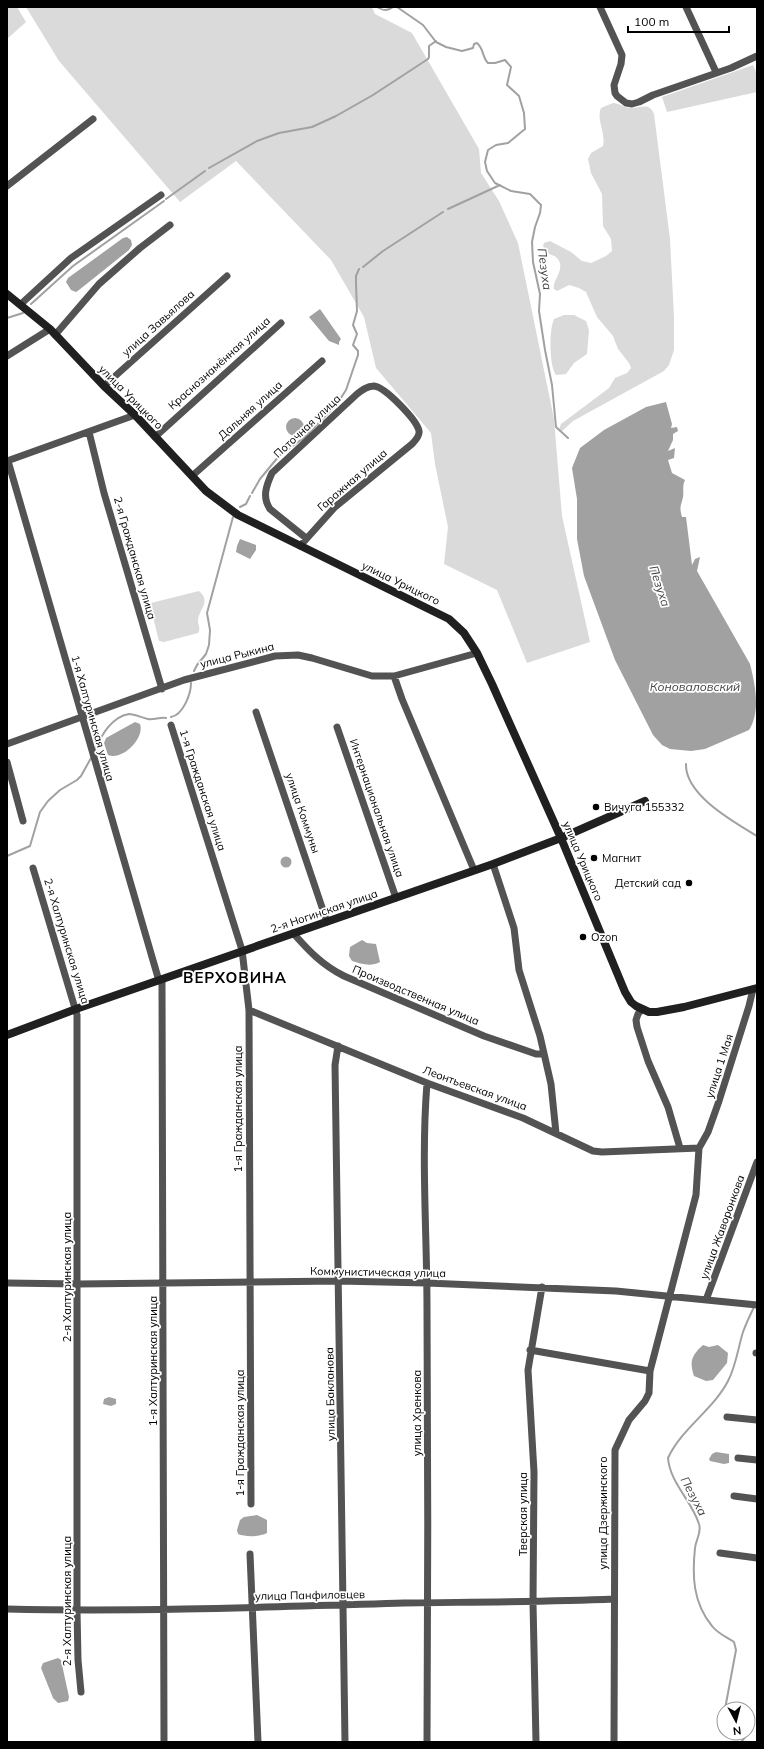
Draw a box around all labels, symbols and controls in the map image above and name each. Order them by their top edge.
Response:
scale bar [628,8,729,34]
text: 100 m [634,14,669,29]
water label: Пезуха [535,247,555,291]
street label: улица Завьялова [119,287,197,359]
street label: Краснознамённая улица [165,314,273,412]
street label: улица Урицкого [96,362,166,432]
street label: Дальняя улица [215,377,285,443]
street label: Поточная улица [271,391,343,461]
street label: Гаражная улица [314,446,390,514]
street label: 2-я Гражданская улица [111,495,159,621]
street label: улица Урицкого [360,558,442,608]
water label: Пезуха [646,564,674,608]
street label: улица Рыкина [198,639,276,671]
street label: 1-я Халтуринская улица [68,653,118,783]
water label: Коноваловский [650,679,740,694]
street label: 1-я Гражданская улица [177,727,229,853]
street label: Интернациональная улица [347,737,407,879]
street label: улица Коммуны [283,771,323,855]
place label: Вичуга 155332 [604,800,685,814]
marker: Вичуга 155332 [591,802,601,812]
street label: улица Урицкого [560,819,606,903]
place label: Магнит [602,851,641,865]
marker: Магнит [589,853,599,863]
place label: Детский сад [615,876,681,890]
street label: 2-я Халтуринская улица [41,877,93,1005]
marker: Детский сад [684,878,694,888]
street label: 2-я Ногинская улица [269,886,379,936]
place label: Ozon [591,930,618,944]
marker: Ozon [578,932,588,942]
street label: Производственная улица [350,962,482,1028]
district label: ВЕРХОВИНА [183,968,287,987]
street label: улица 1 Мая [702,1032,736,1100]
street label: 1-я Гражданская улица [231,1046,245,1172]
street label: Леонтьевская улица [421,1063,529,1113]
street label: улица Жаворонкова [697,1173,747,1281]
street label: 2-я Халтуринская улица [60,1212,74,1342]
street label: Коммунистическая улица [310,1264,446,1280]
street label: 1-я Халтуринская улица [146,1296,160,1426]
street label: улица Бакланова [322,1347,338,1441]
street label: 1-я Гражданская улица [233,1370,247,1496]
street label: улица Хренкова [410,1370,424,1456]
street label: улица Дзержинского [596,1456,610,1570]
street label: Тверская улица [516,1472,530,1556]
water label: Пезуха [677,1474,711,1518]
street label: 2-я Халтуринская улица [60,1536,74,1666]
street label: улица Панфиловцев [255,1587,365,1603]
north arrow [716,1701,756,1741]
text: N [732,1723,742,1738]

